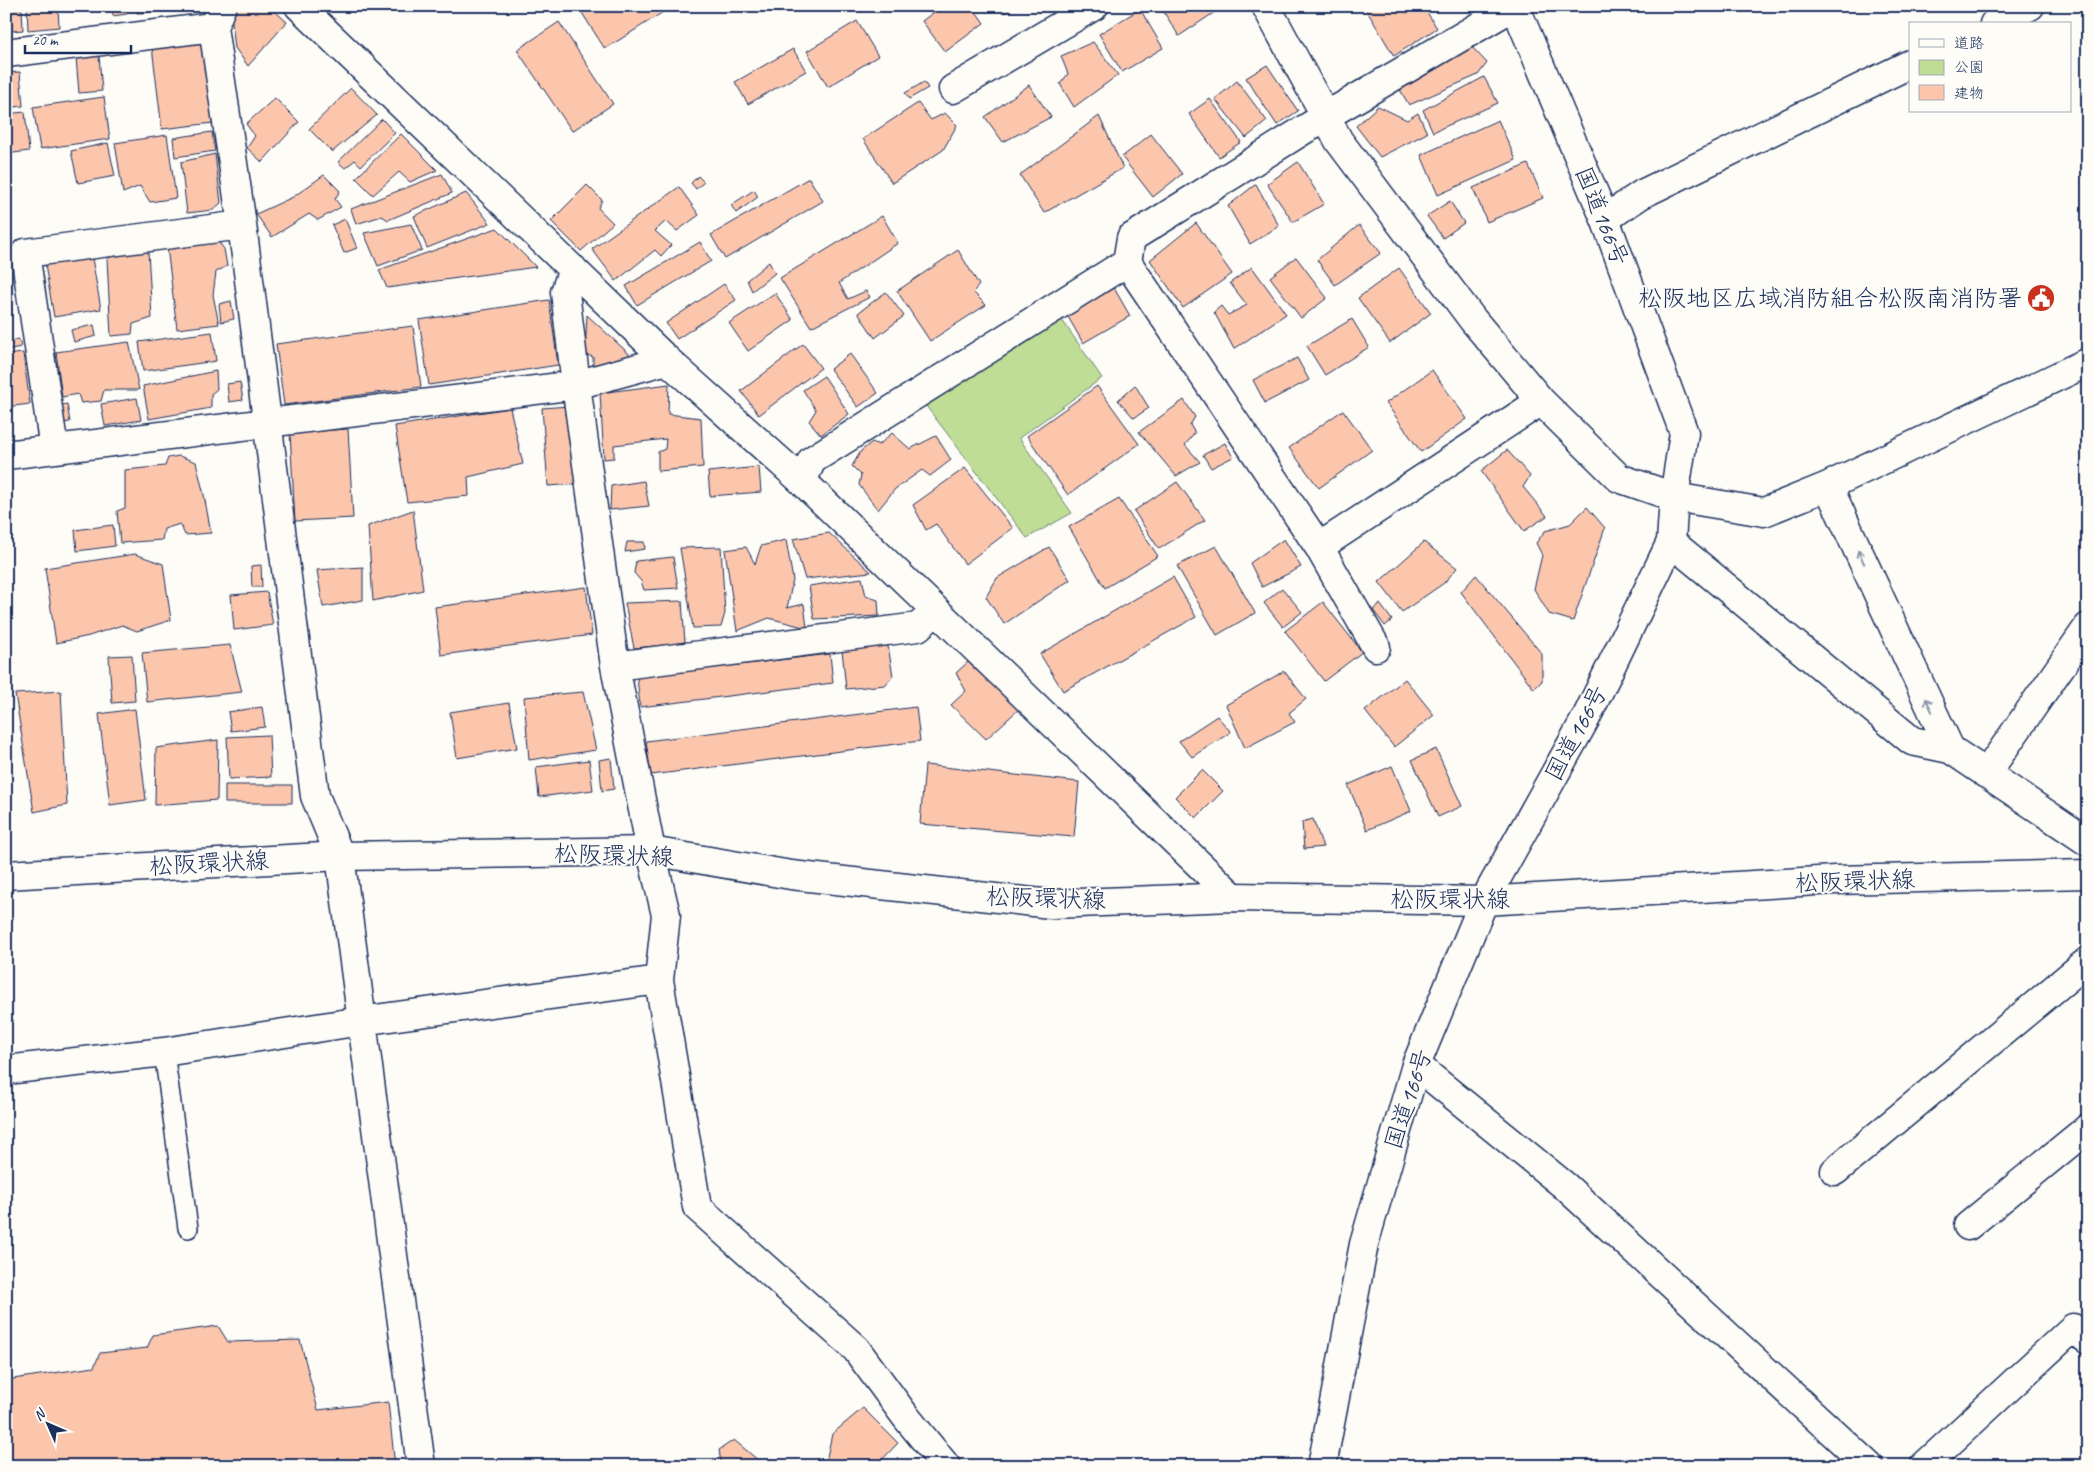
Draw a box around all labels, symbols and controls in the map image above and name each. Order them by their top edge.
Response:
scale bar [25,22,131,54]
legend [1909,22,2072,112]
text: 20 m [32,31,59,50]
text: 道路 [1954,34,1984,53]
text: 公園 [1954,58,1984,77]
text: 建物 [1954,84,1984,103]
street label: 国道166号 [1569,162,1635,270]
place label: 松阪地区広域消防組合松阪南消防署 [1638,283,2022,313]
public building icon: 松阪地区広域消防組合松阪南消防署 [2026,283,2056,313]
one-way arrow [1856,550,1866,565]
street label: 国道166号 [1538,680,1614,786]
one-way arrow [1924,698,1934,713]
street label: 松阪環状線 [554,838,674,872]
street label: 松阪環状線 [148,845,270,881]
street label: 松阪環状線 [1795,864,1915,898]
street label: 松阪環状線 [986,881,1106,915]
street label: 松阪環状線 [1390,884,1510,914]
street label: 国道166号 [1378,1045,1438,1153]
north arrow [22,1400,72,1450]
text: N [30,1404,50,1424]

